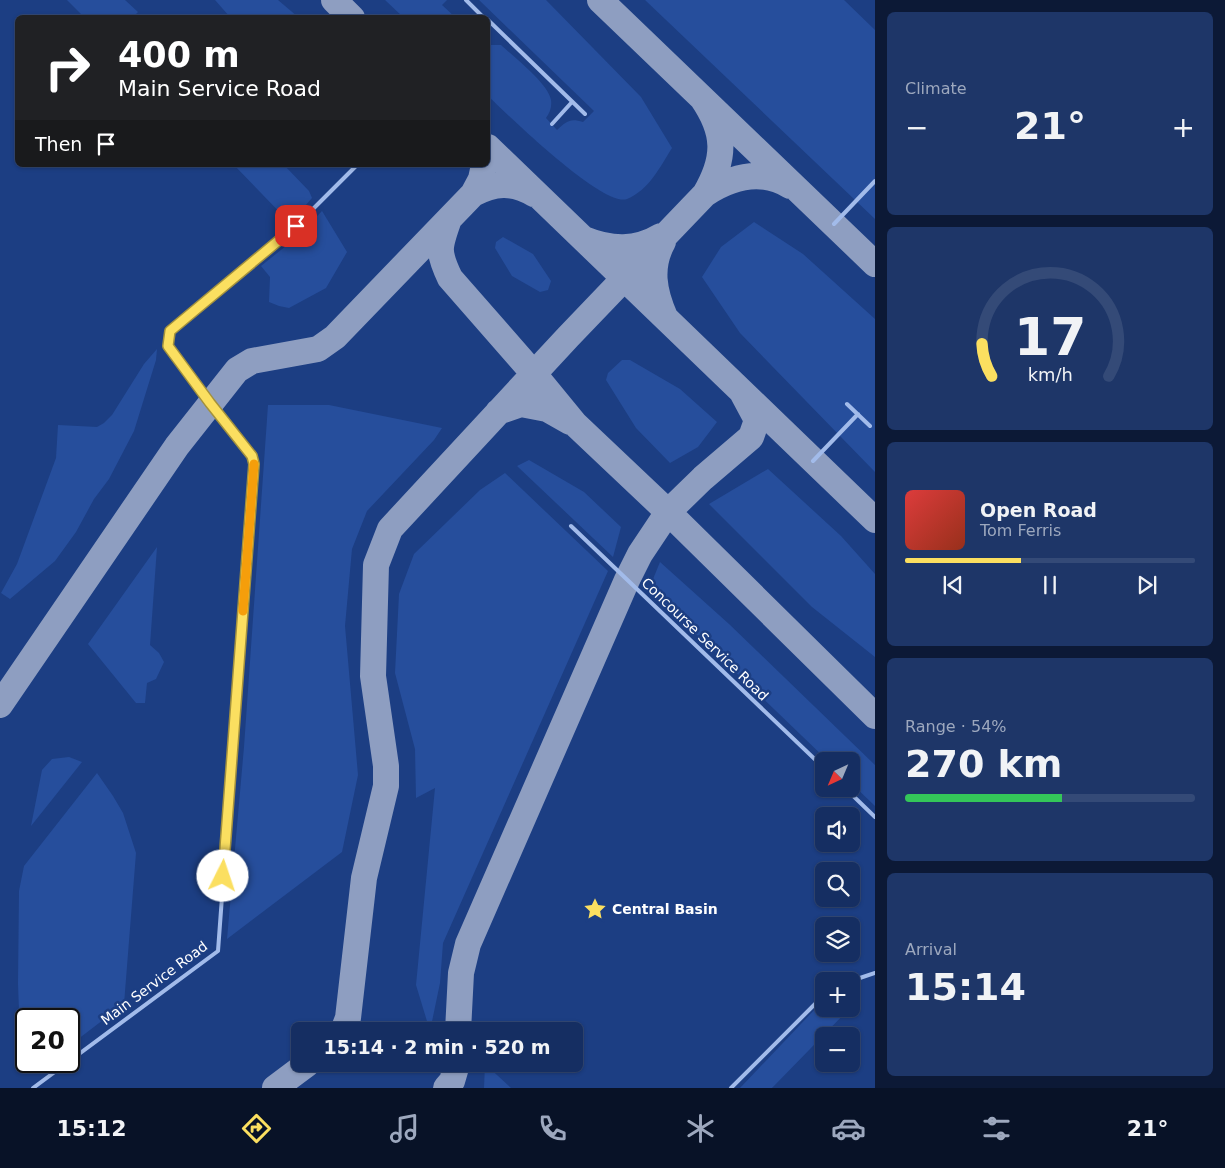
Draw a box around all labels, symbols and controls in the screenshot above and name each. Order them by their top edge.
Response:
icon: right [35,35,100,100]
text: 400 m [118,35,240,75]
text: Main Service Road [118,76,321,101]
text: Climate [905,79,967,98]
text: 21° [1014,104,1086,148]
text: − [905,111,928,144]
text: + [1172,111,1195,144]
icon: arrive [92,130,120,158]
text: Then [35,133,82,155]
pin [275,205,317,247]
icon: arrive [282,212,310,240]
text: 17 [1014,307,1086,367]
text: km/h [1027,364,1073,385]
text: Open Road [980,499,1097,521]
text: Tom Ferris [980,521,1061,540]
icon: previous [939,571,967,599]
icon: pause [1036,571,1064,599]
icon: next [1133,571,1161,599]
street label: Concourse Service Road [638,574,772,704]
text: Range · 54% [905,717,1007,736]
text: 270 km [905,742,1062,786]
north arrow [815,752,860,798]
map controls [815,752,860,1072]
button: sound [815,807,860,852]
position arrow [196,849,248,901]
button: search [815,862,860,907]
place icon: Central Basin [582,896,608,922]
place label: Central Basin [612,901,718,917]
button: layers [815,917,860,962]
street label: Main Service Road [98,938,210,1028]
text: Arrival [905,940,957,959]
text: 15:14 [905,965,1026,1009]
button: + [815,972,860,1017]
speed limit sign: 20 [15,1008,80,1073]
button: − [815,1027,860,1072]
text: 15:14 · 2 min · 520 m [323,1036,551,1058]
icon: directions [239,1111,274,1146]
icon: music [387,1111,422,1146]
icon: phone [535,1111,570,1146]
icon: climate [683,1111,718,1146]
icon: car [831,1111,866,1146]
icon: filters [979,1111,1014,1146]
text: 15:12 [56,1116,126,1141]
text: 21° [1127,1116,1168,1141]

